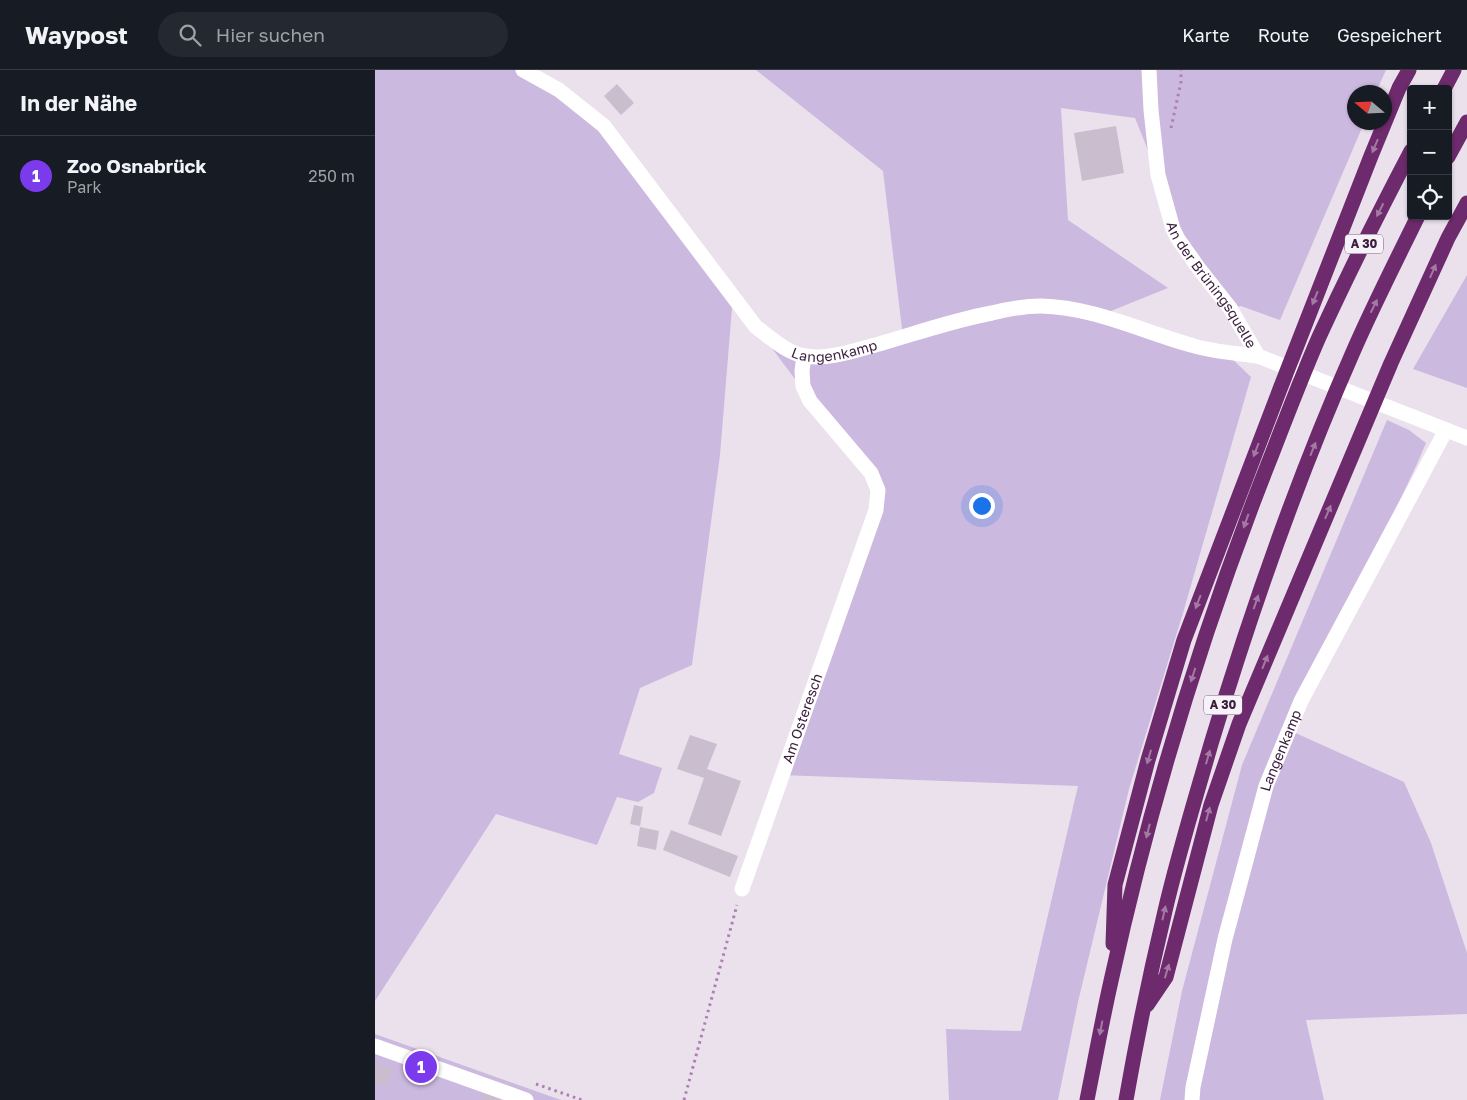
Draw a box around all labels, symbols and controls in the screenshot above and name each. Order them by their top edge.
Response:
search box [158,12,508,57]
text: Waypost [25,20,128,49]
icon: search [176,21,204,49]
text: Hier suchen [216,23,325,46]
text: Karte [1182,24,1230,46]
text: Route [1258,24,1309,46]
text: Gespeichert [1337,24,1442,46]
north arrow [1347,85,1392,130]
map controls [1407,85,1452,220]
button: + [1407,85,1452,130]
text: In der Nähe [20,90,137,116]
button: − [1407,130,1452,175]
one-way arrow [1370,139,1378,154]
text: Zoo Osnabrück [67,154,206,177]
text: 1 [32,166,40,186]
text: 250 m [308,166,355,186]
button: locate [1407,175,1452,220]
text: Park [67,177,102,197]
one-way arrow [1376,203,1384,217]
street label: An der Brüningsquelle [1163,219,1260,351]
road number: A 30 [1345,234,1383,253]
one-way arrow [1429,264,1437,278]
one-way arrow [1311,291,1319,305]
one-way arrow [1371,299,1379,313]
street label: Langenkamp [789,336,879,365]
one-way arrow [1310,442,1317,457]
one-way arrow [1252,443,1259,458]
your location [969,493,995,519]
one-way arrow [1325,505,1333,519]
one-way arrow [1242,514,1249,529]
one-way arrow [1253,594,1261,609]
one-way arrow [1194,595,1202,610]
one-way arrow [1262,655,1270,669]
one-way arrow [1189,668,1197,683]
street label: Am Osteresch [778,671,826,765]
road number: A 30 [1204,696,1242,714]
street label: Langenkamp [1256,707,1304,793]
one-way arrow [1204,749,1212,764]
one-way arrow [1145,750,1153,765]
one-way arrow [1205,806,1213,821]
one-way arrow [1144,823,1152,838]
one-way arrow [1160,906,1168,921]
one-way arrow [1164,963,1172,978]
one-way arrow [1097,1020,1105,1036]
pin: 1 [405,1048,437,1086]

